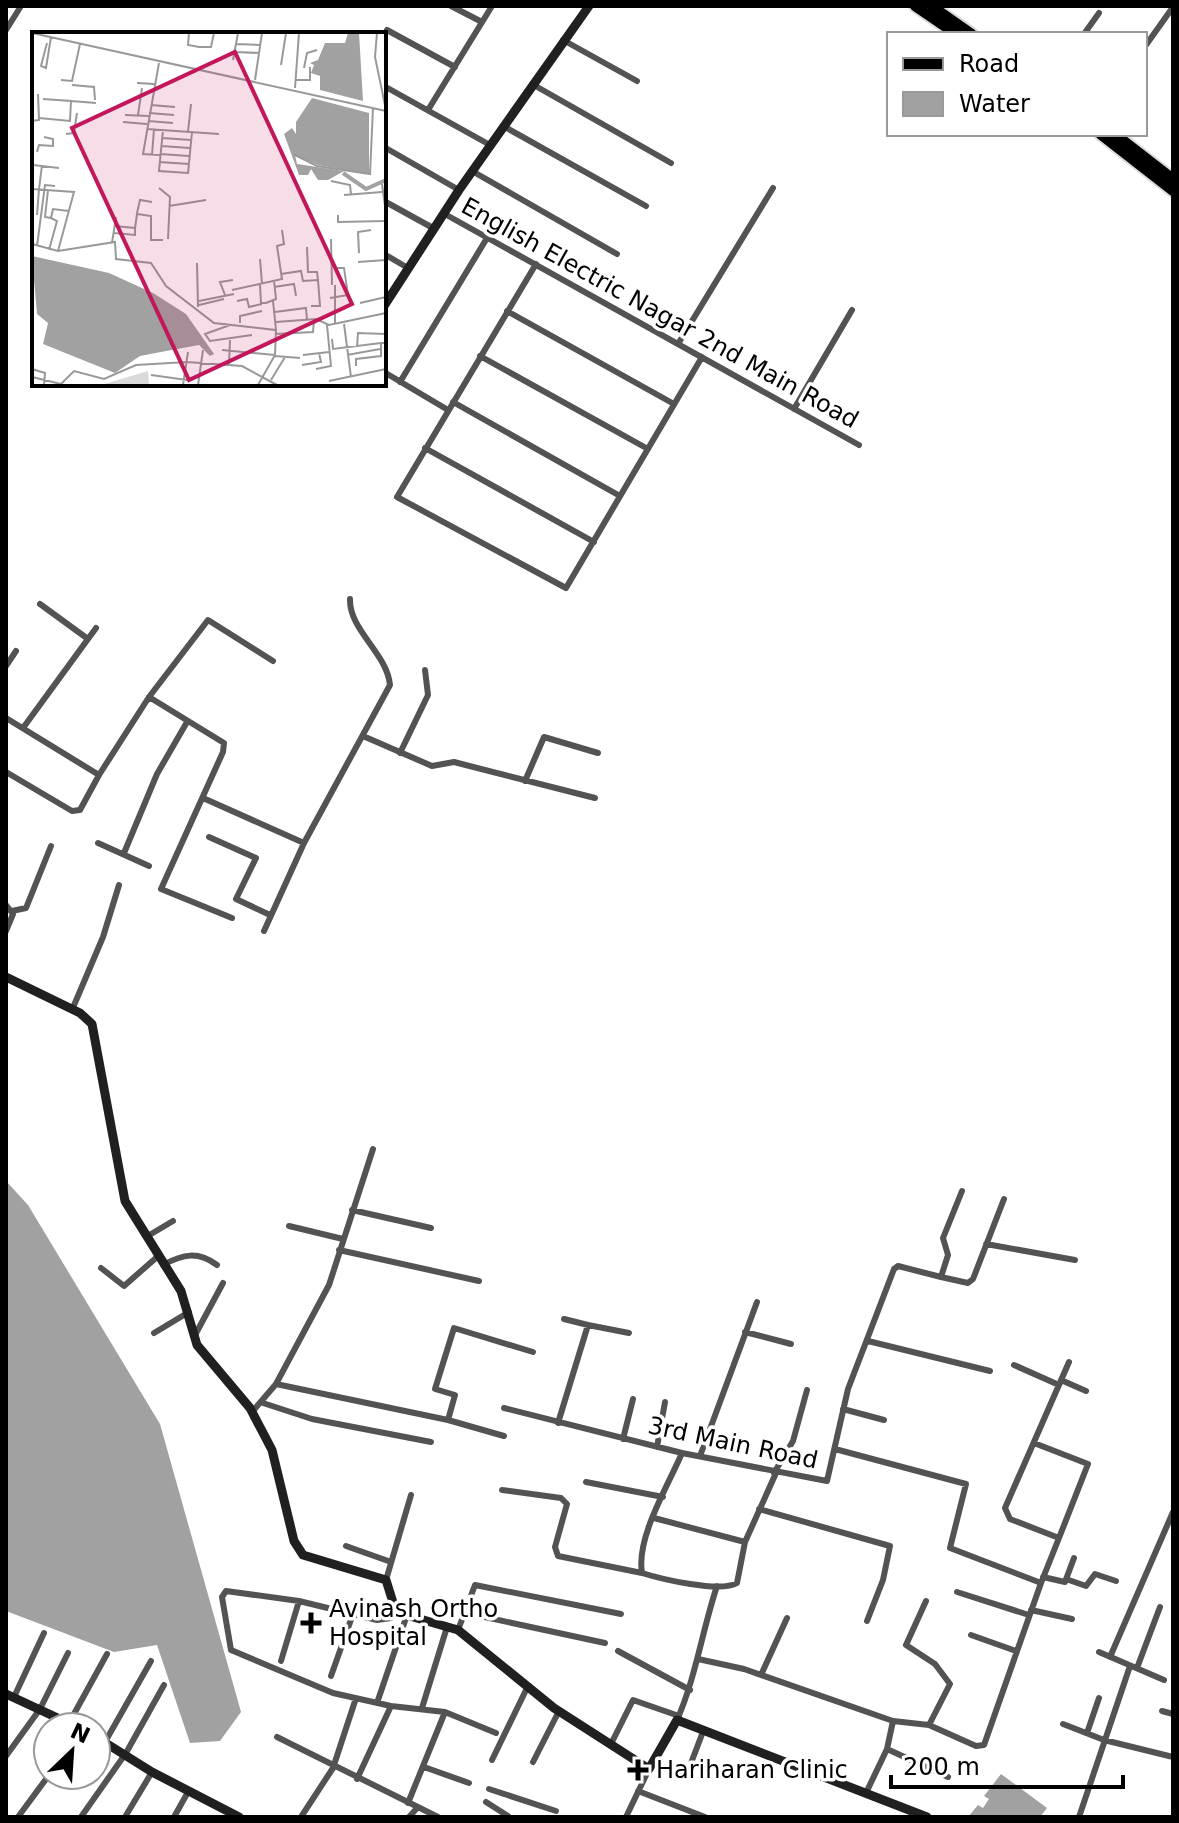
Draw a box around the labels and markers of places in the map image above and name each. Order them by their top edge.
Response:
place label: Avinash Ortho Hospital [329,1595,498,1651]
marker: Avinash Ortho Hospital [300,1612,322,1634]
place label: Hariharan Clinic [656,1756,848,1784]
marker: Hariharan Clinic [627,1759,649,1781]

